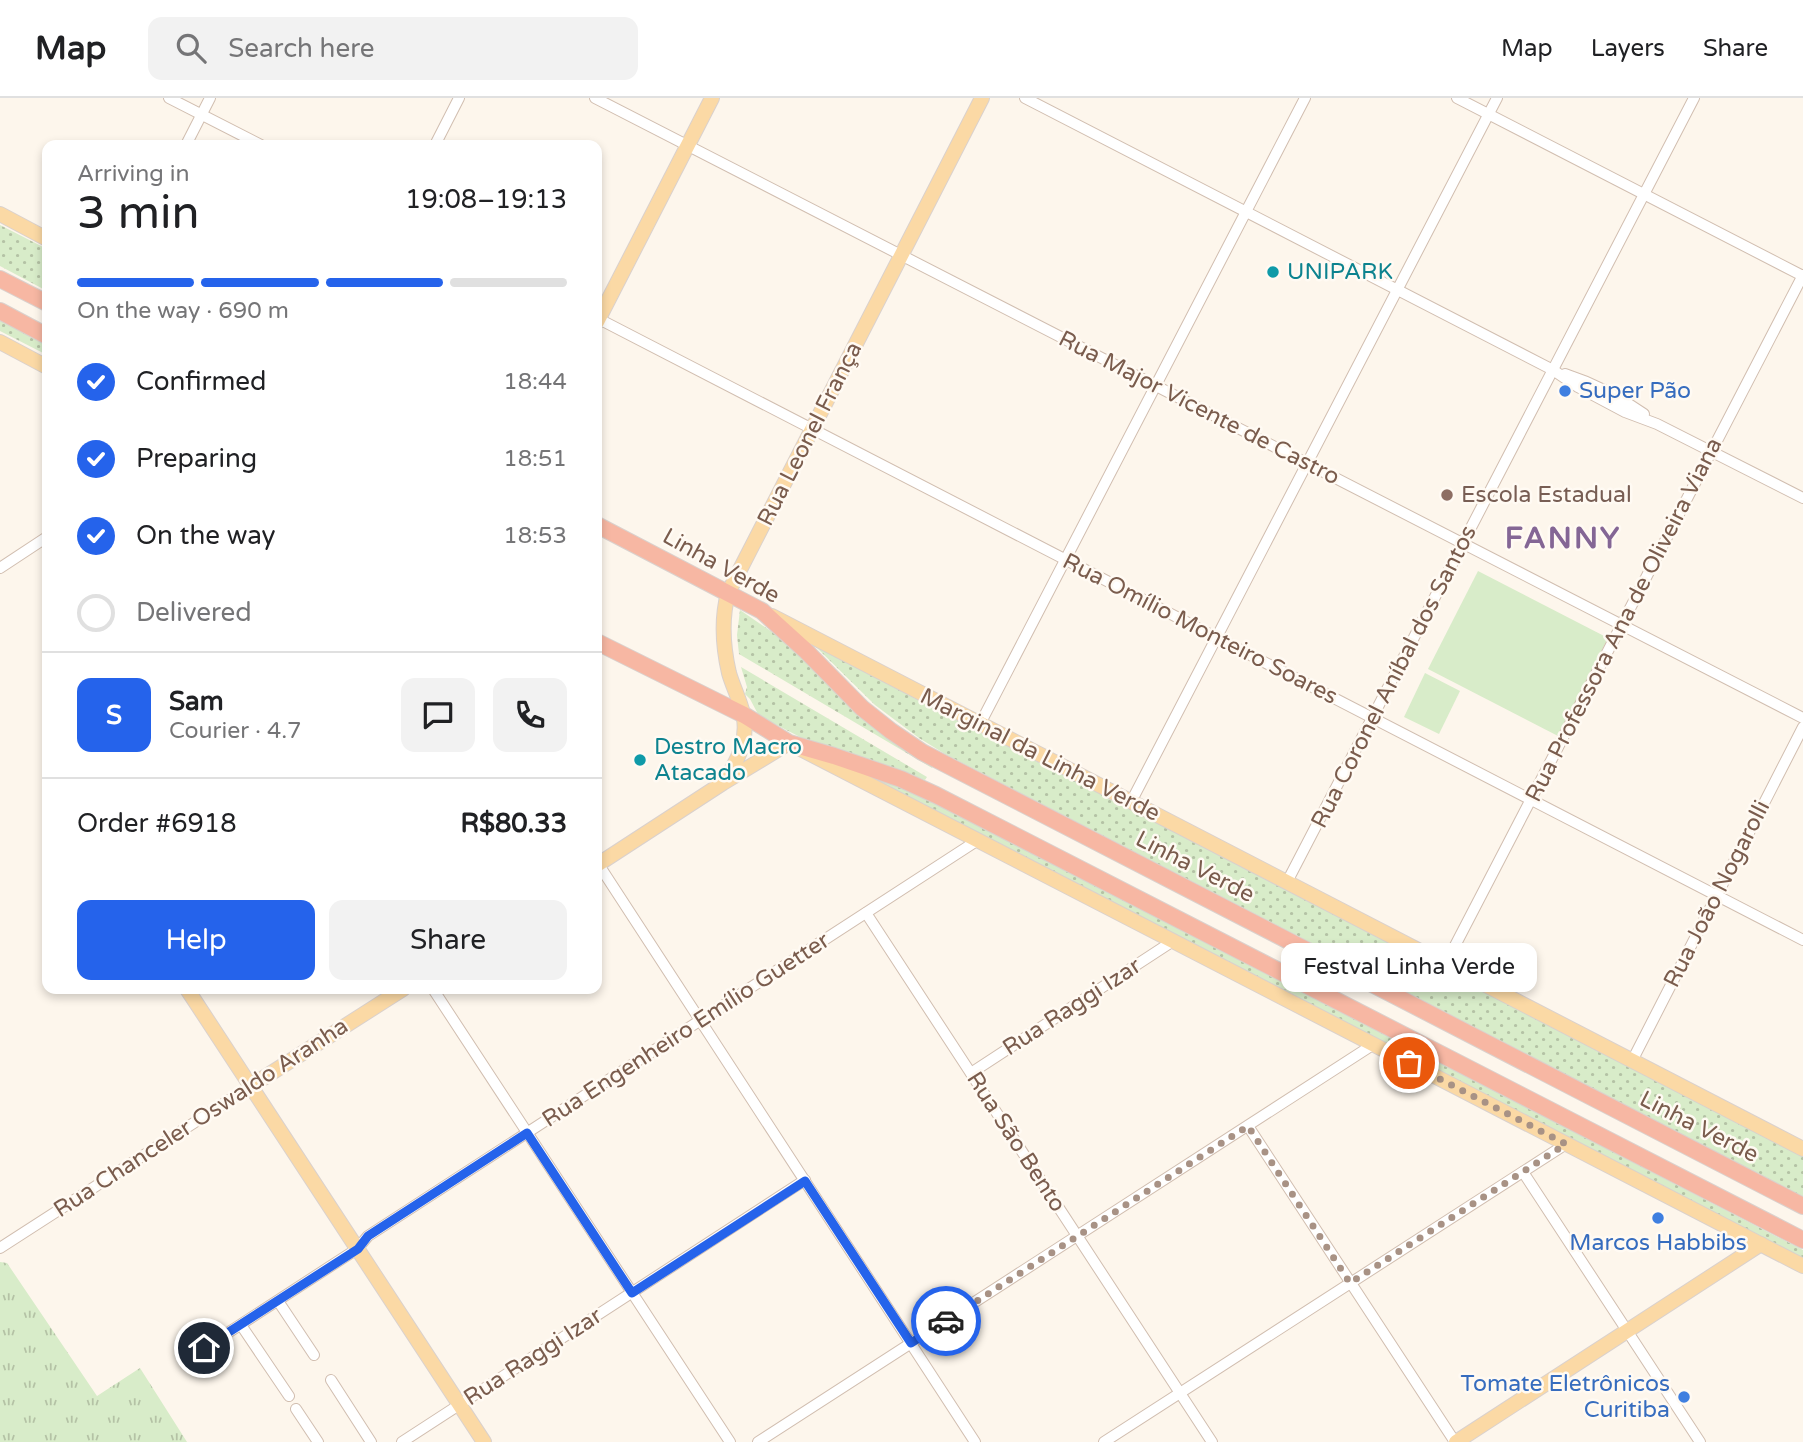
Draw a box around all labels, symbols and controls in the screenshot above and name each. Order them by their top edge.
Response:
search box [148,17,638,80]
text: Map [35,29,106,68]
icon: search [172,29,210,67]
text: Search here [228,33,374,64]
text: Map [1501,34,1553,63]
text: Layers [1591,34,1665,63]
text: Share [1703,34,1768,63]
text: Arriving in [77,160,190,188]
text: 19:08–19:13 [405,184,567,215]
text: 3 min [77,186,200,241]
place label: UNIPARK [1287,258,1393,286]
marker: UNIPARK [1265,264,1281,280]
text: On the way · 690 m [77,297,289,325]
street label: Rua Major Vicente de Castro [1054,325,1344,491]
street label: Rua Leonel França [752,337,868,531]
icon: check [77,363,115,401]
text: Confirmed [136,366,266,397]
text: 18:44 [503,368,567,396]
place label: Super Pão [1579,377,1691,405]
marker: Super Pão [1557,383,1573,399]
street label: Rua Professora Ana de Oliveira Viana [1520,433,1728,807]
icon: check [77,440,115,478]
text: Preparing [136,443,257,474]
text: 18:51 [503,445,567,473]
place label: Escola Estadual [1461,481,1632,509]
marker: Escola Estadual [1439,487,1455,503]
icon: check [77,517,115,555]
text: On the way [136,520,276,551]
district label: FANNY [1505,520,1621,557]
street label: Rua Coronel Aníbal dos Santos [1305,521,1483,833]
text: 18:53 [503,522,567,550]
street label: Linha Verde [658,522,784,610]
street label: Rua Omílio Monteiro Soares [1058,547,1342,711]
text: Delivered [136,597,252,628]
button: chat [401,678,475,752]
button: phone [493,678,567,752]
street label: Marginal da Linha Verde [915,682,1165,828]
text: Sam [169,686,224,717]
text: S [106,700,122,731]
text: Courier · 4.7 [169,717,302,745]
place label: Destro Macro Atacado [654,733,802,787]
marker: Destro Macro Atacado [632,752,648,768]
street label: Rua João Nogarolli [1658,796,1776,992]
text: Order #6918 [77,808,237,839]
text: R$80.33 [460,808,567,839]
street label: Linha Verde [1131,825,1259,909]
button: Help [77,900,315,980]
button: Share [329,900,567,980]
street label: Rua Engenheiro Emílio Guetter [537,926,835,1134]
callout: Festval Linha Verde [1281,944,1537,993]
street label: Rua Raggi Izar [998,952,1146,1062]
text: Festval Linha Verde [1303,953,1515,981]
street label: Rua Chanceler Oswaldo Aranha [49,1012,353,1224]
pin [1379,1033,1439,1093]
icon: bag [1390,1044,1428,1082]
street label: Rua São Bento [960,1067,1072,1217]
street label: Linha Verde [1635,1085,1763,1169]
marker: Marcos Habbibs [1650,1210,1666,1226]
place label: Marcos Habbibs [1569,1229,1747,1257]
courier [911,1286,981,1356]
street label: Rua Raggi Izar [459,1302,607,1412]
icon: car [927,1302,965,1340]
pin [174,1318,234,1378]
icon: home [185,1329,223,1367]
place label: Tomate Eletrônicos Curitiba [1461,1370,1670,1424]
marker: Tomate Eletrônicos Curitiba [1676,1389,1692,1405]

